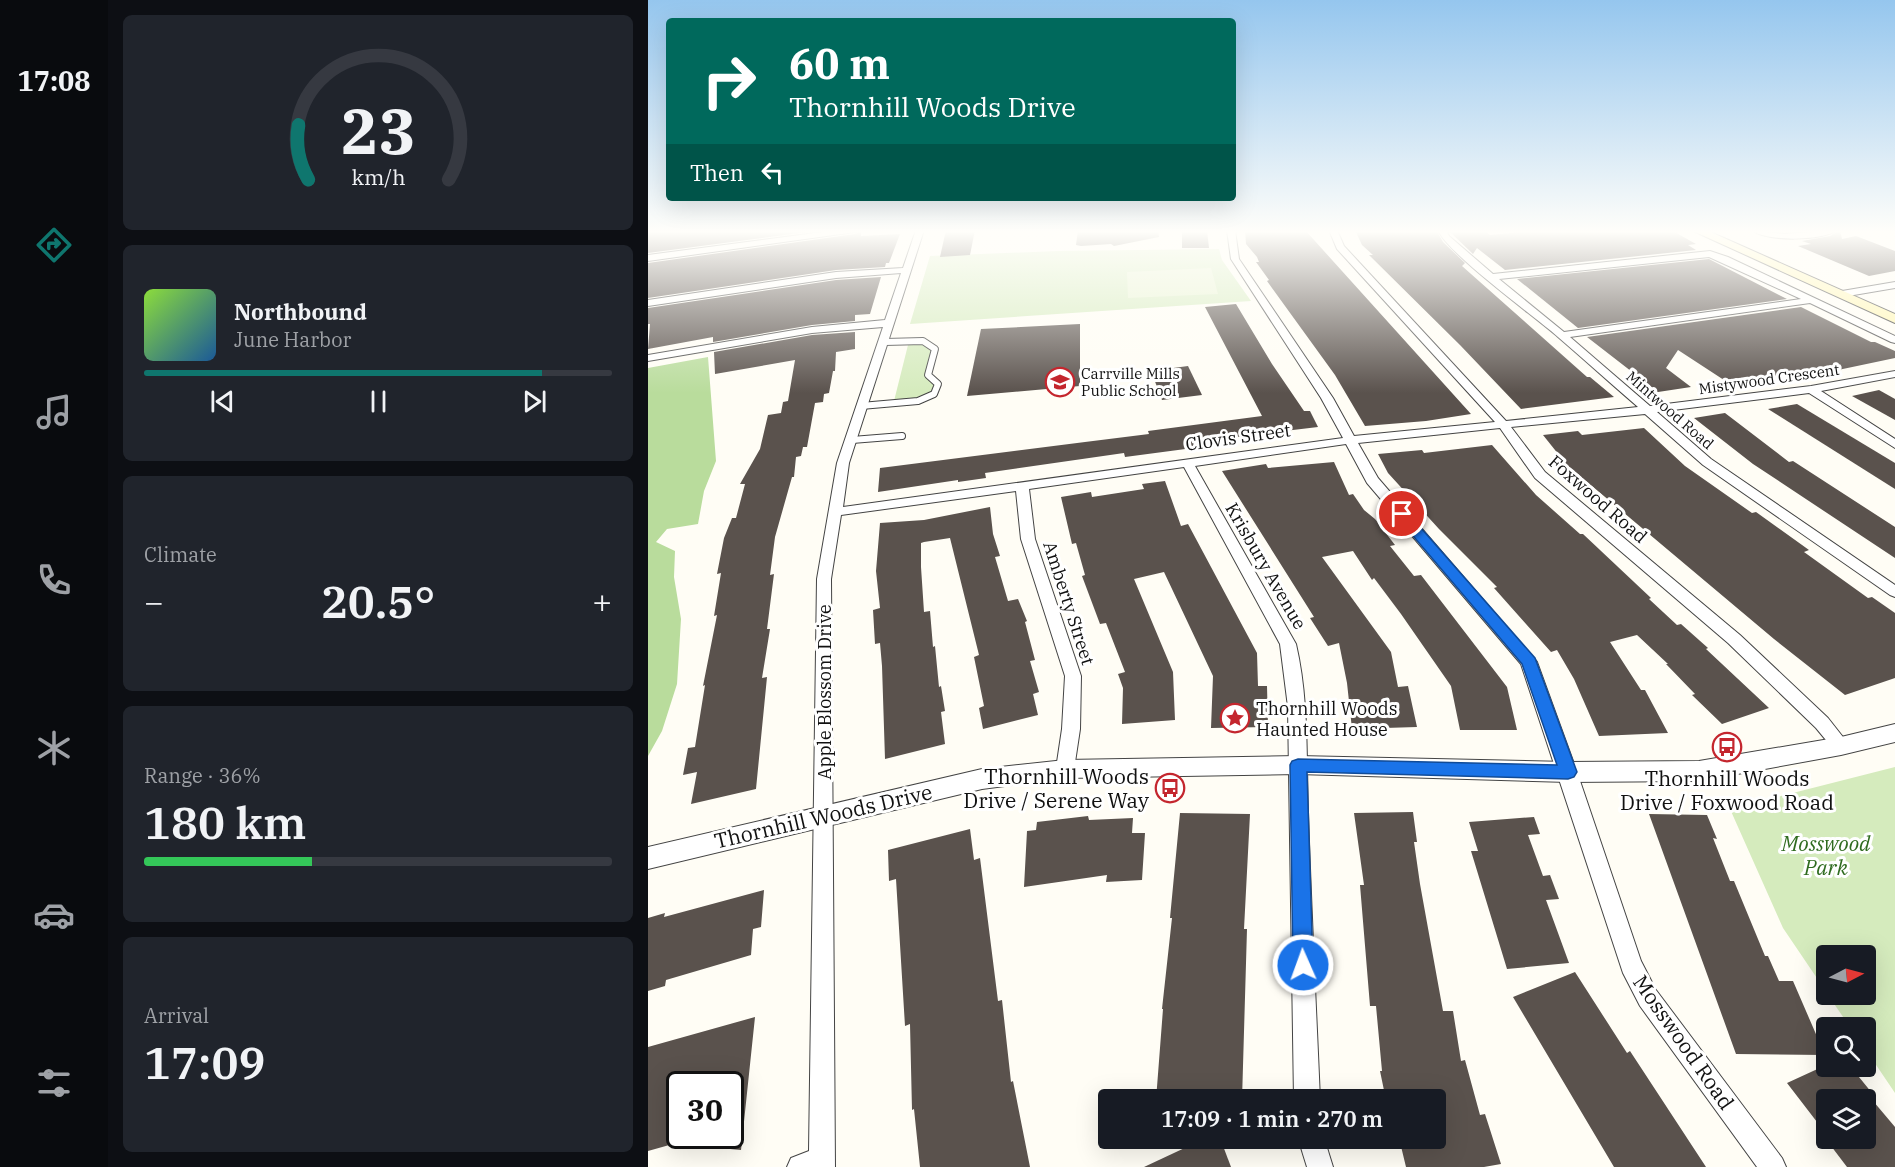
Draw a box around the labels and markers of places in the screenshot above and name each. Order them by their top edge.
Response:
place label: Carrville Mills Public School [1081,364,1180,400]
school or university icon: Carrville Mills Public School [1044,366,1076,398]
pin [1376,488,1427,539]
place label: Thornhill Woods Haunted House [1256,697,1397,741]
place icon: Thornhill Woods Haunted House [1219,702,1251,734]
bus stop icon: Thornhill Woods Drive / Foxwood Road [1711,731,1743,763]
place label: Thornhill Woods Drive / Serene Way [963,762,1150,814]
place label: Thornhill Woods Drive / Foxwood Road [1620,764,1834,816]
bus stop icon: Thornhill Woods Drive / Serene Way [1154,772,1186,804]

